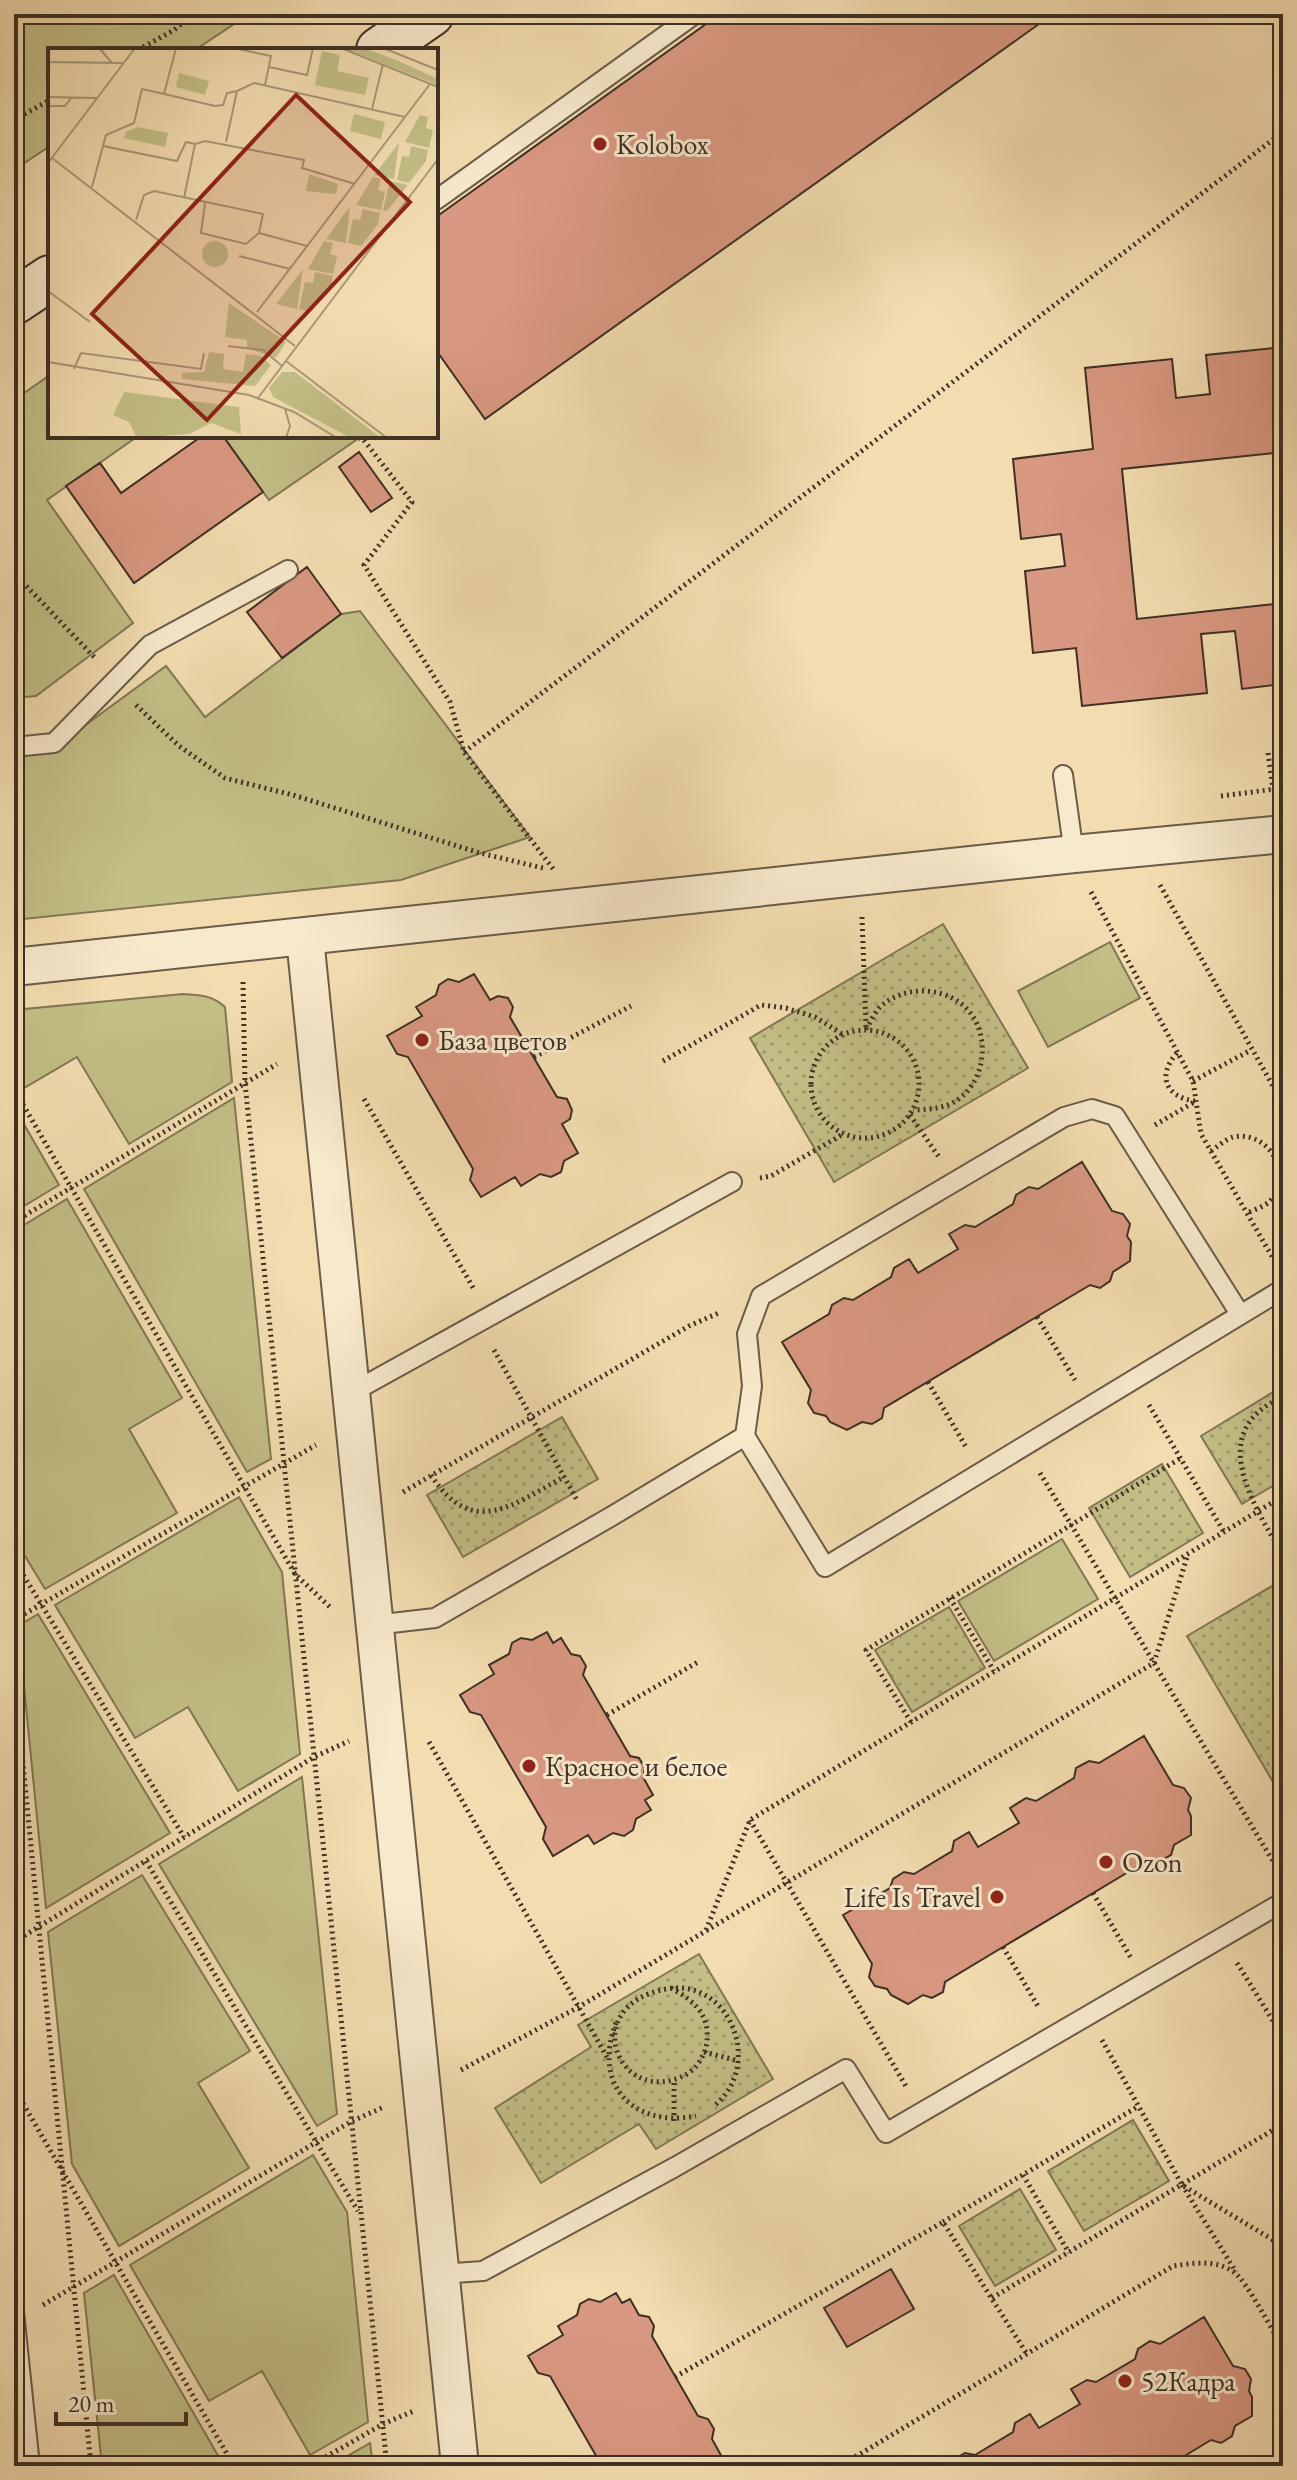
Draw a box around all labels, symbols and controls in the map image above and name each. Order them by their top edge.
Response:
inset map [48,48,438,438]
place label: Kolobox [616,126,708,162]
marker: Kolobox [591,135,609,153]
place label: База цветов [438,1022,567,1058]
marker: База цветов [413,1031,431,1049]
place label: Красное и белое [545,1748,727,1784]
marker: Красное и белое [520,1757,538,1775]
place label: Ozon [1122,1844,1183,1880]
marker: Ozon [1097,1853,1115,1871]
place label: Life Is Travel [844,1879,981,1915]
marker: Life Is Travel [988,1888,1006,1906]
place label: 52Кадра [1141,2363,1236,2399]
marker: 52Кадра [1116,2372,1134,2390]
scale bar [56,2376,186,2426]
text: 20 m [68,2388,115,2419]

